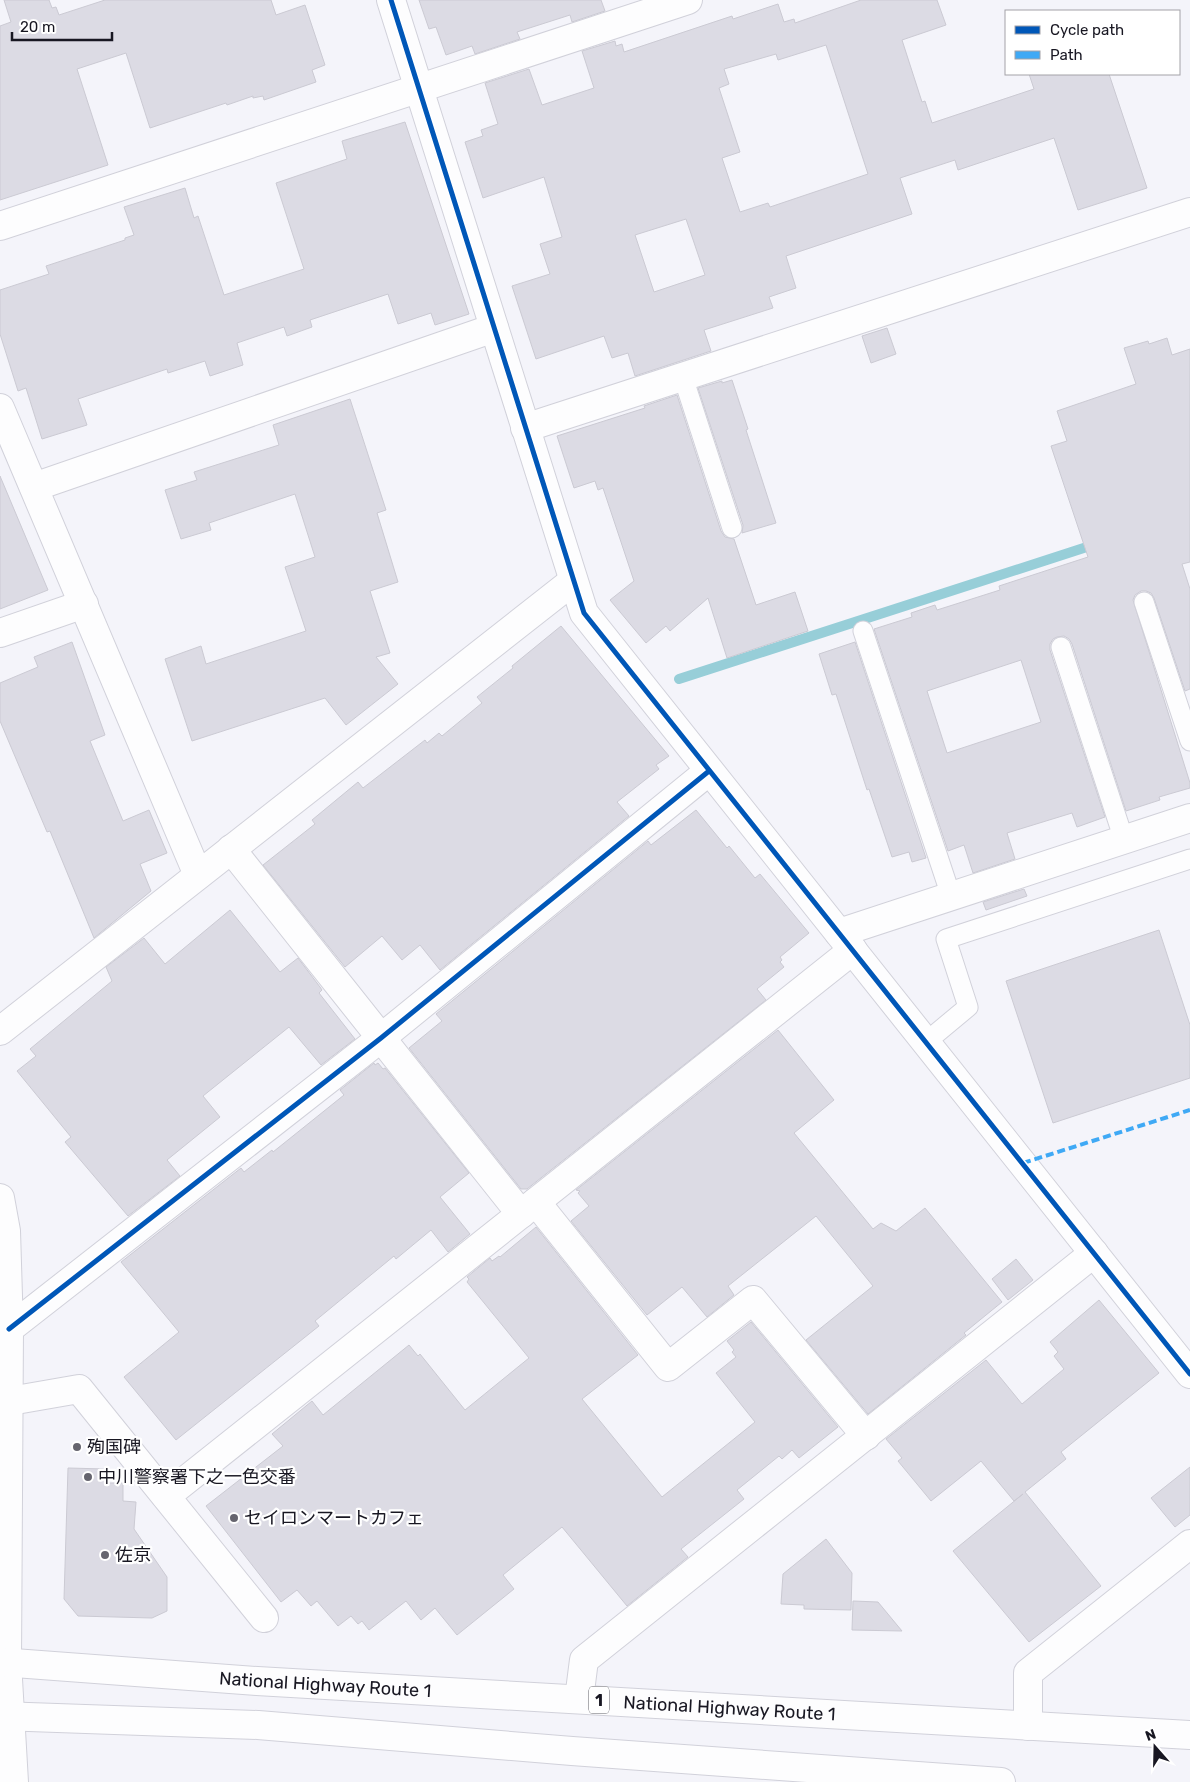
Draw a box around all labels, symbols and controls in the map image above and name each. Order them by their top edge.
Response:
scale bar [12,10,112,42]
legend [1005,10,1180,75]
text: 20 m [20,18,55,36]
text: Cycle path [1050,21,1124,39]
text: Path [1050,46,1083,64]
place label: 殉国碑 [87,1436,141,1458]
marker: 殉国碑 [71,1441,83,1453]
place label: 中川警察署下之一色交番 [98,1466,296,1488]
marker: 中川警察署下之一色交番 [82,1471,94,1483]
place label: セイロンマートカフェ [244,1507,424,1529]
marker: セイロンマートカフェ [228,1512,240,1524]
place label: 佐京 [115,1544,151,1566]
marker: 佐京 [99,1549,111,1561]
street label: National Highway Route 1 [218,1667,432,1702]
road number: 1 [589,1686,609,1714]
street label: National Highway Route 1 [623,1691,836,1725]
north arrow [1130,1722,1180,1772]
text: N [1143,1726,1158,1745]

